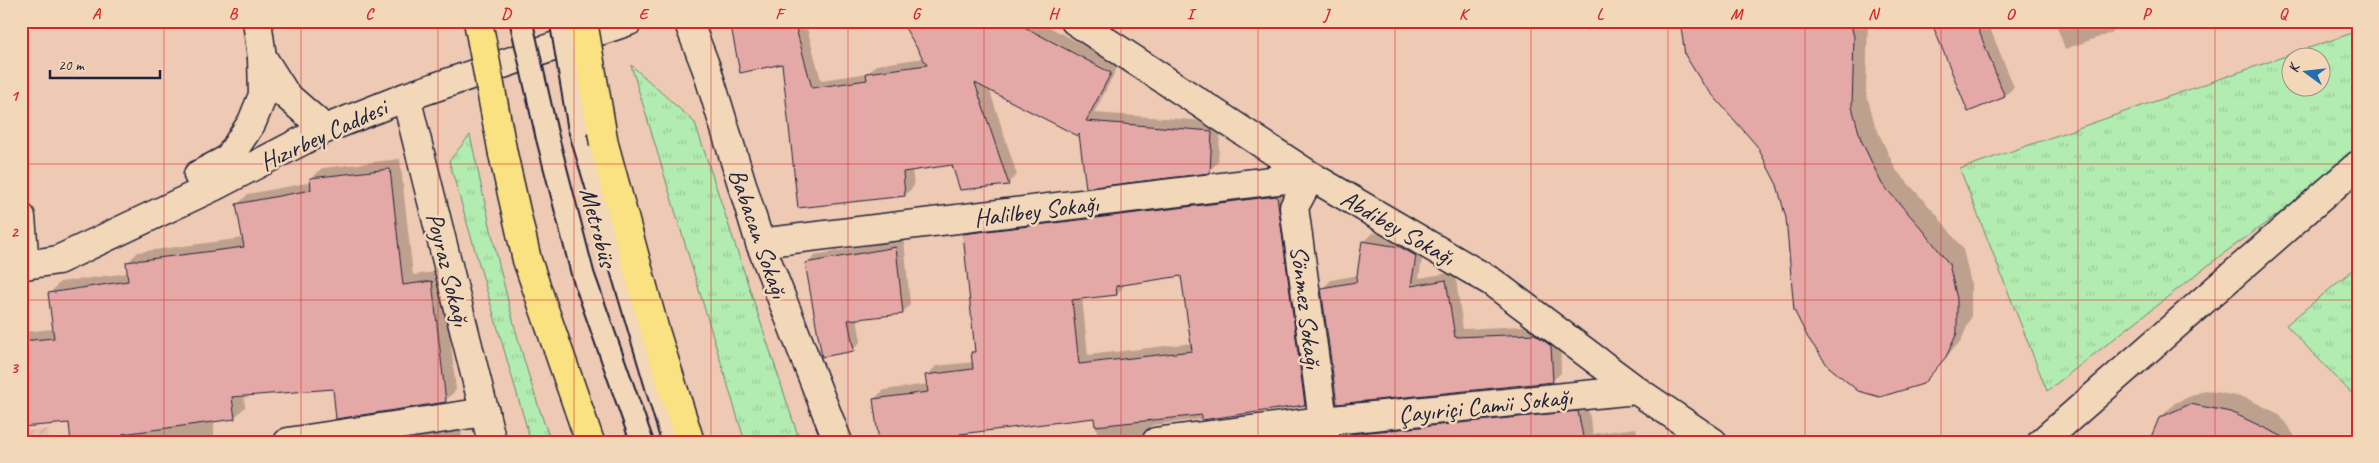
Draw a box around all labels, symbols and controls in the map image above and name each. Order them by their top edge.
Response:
text: A [92,4,102,24]
text: B [229,4,239,24]
text: C [365,4,375,24]
text: D [501,4,512,24]
text: E [639,4,650,24]
text: F [775,4,786,24]
text: G [912,4,922,24]
text: H [1048,4,1060,24]
text: I [1187,4,1197,24]
text: J [1322,4,1331,24]
text: K [1459,4,1471,24]
text: L [1597,4,1605,24]
text: M [1730,4,1744,24]
text: N [1868,4,1881,24]
text: O [2006,4,2016,24]
text: P [2142,4,2152,24]
text: Q [2279,4,2289,24]
scale bar [50,48,160,80]
north arrow [2282,48,2332,98]
text: 20 m [58,56,85,75]
text: K [2285,60,2304,74]
text: 1 [10,86,19,106]
street label: Hızırbey Caddesi [255,90,395,178]
street label: Babacan Sokağı [721,164,796,303]
street label: Abdibey Sokağı [1335,182,1461,274]
street label: Metrobüs [572,184,625,273]
street label: Halilbey Sokağı [972,187,1101,234]
street label: Poyraz Sokağı [419,209,478,330]
text: 2 [10,222,19,242]
street label: Sönmez Sokağı [1283,244,1330,372]
text: 3 [10,358,19,378]
street label: Çayıriçi Camii Sokağı [1397,381,1575,431]

